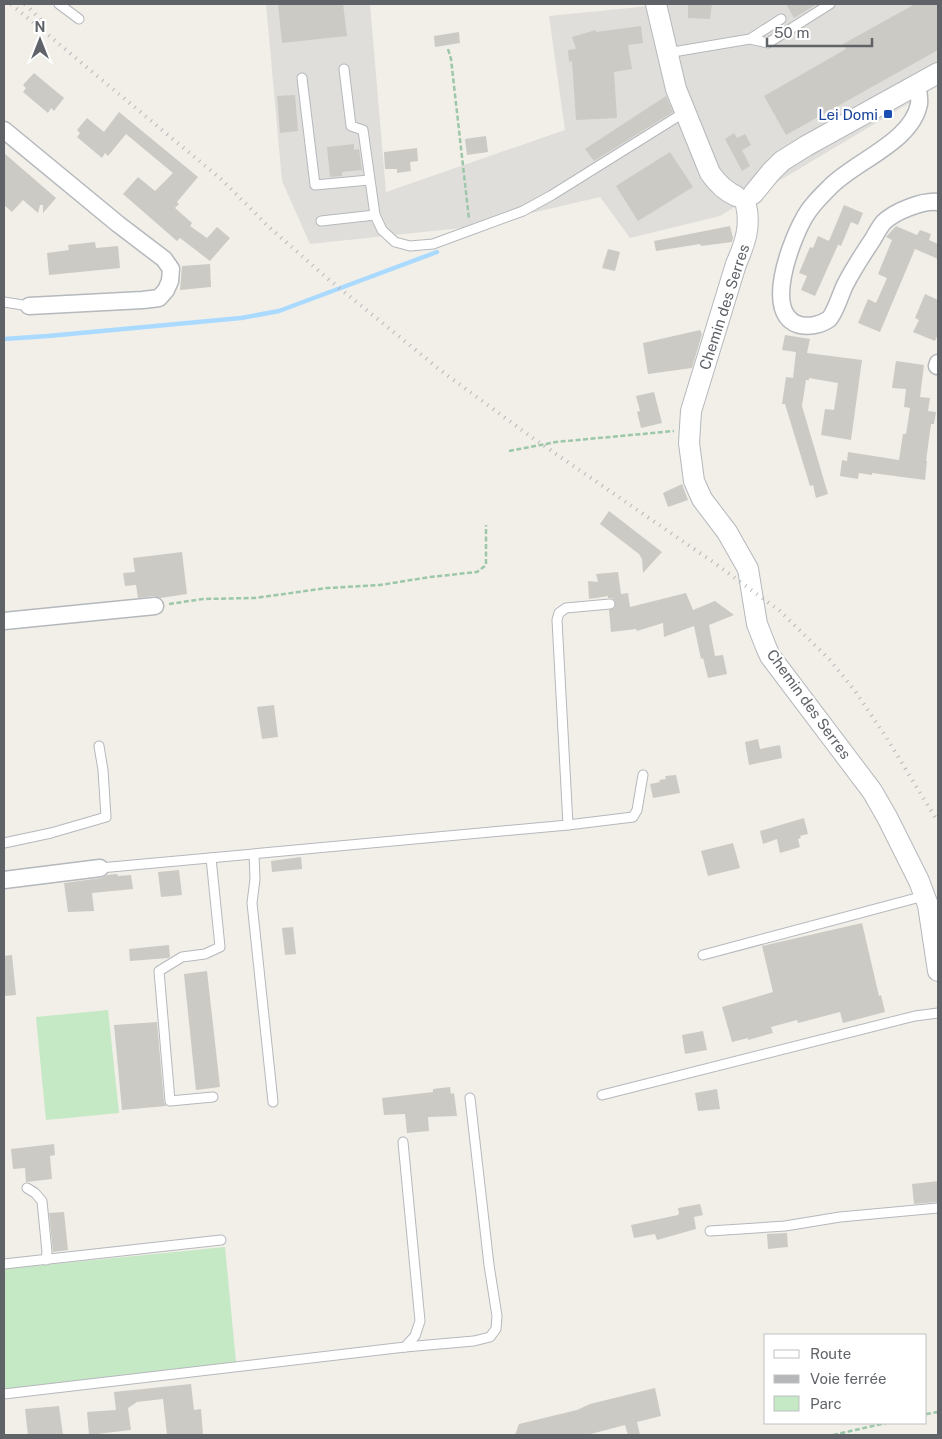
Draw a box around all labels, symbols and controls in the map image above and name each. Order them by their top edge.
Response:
north arrow [15,15,65,65]
scale bar [767,15,872,47]
text: N [35,19,45,35]
text: 50 m [774,24,809,41]
place label: Lei Domi [818,106,878,123]
marker: Lei Domi [882,108,894,120]
street label: Chemin des Serres [696,242,752,372]
street label: Chemin des Serres [764,646,854,762]
legend [764,1334,927,1424]
text: Route [810,1345,851,1362]
text: Voie ferrée [810,1370,887,1387]
text: Parc [810,1395,842,1412]

